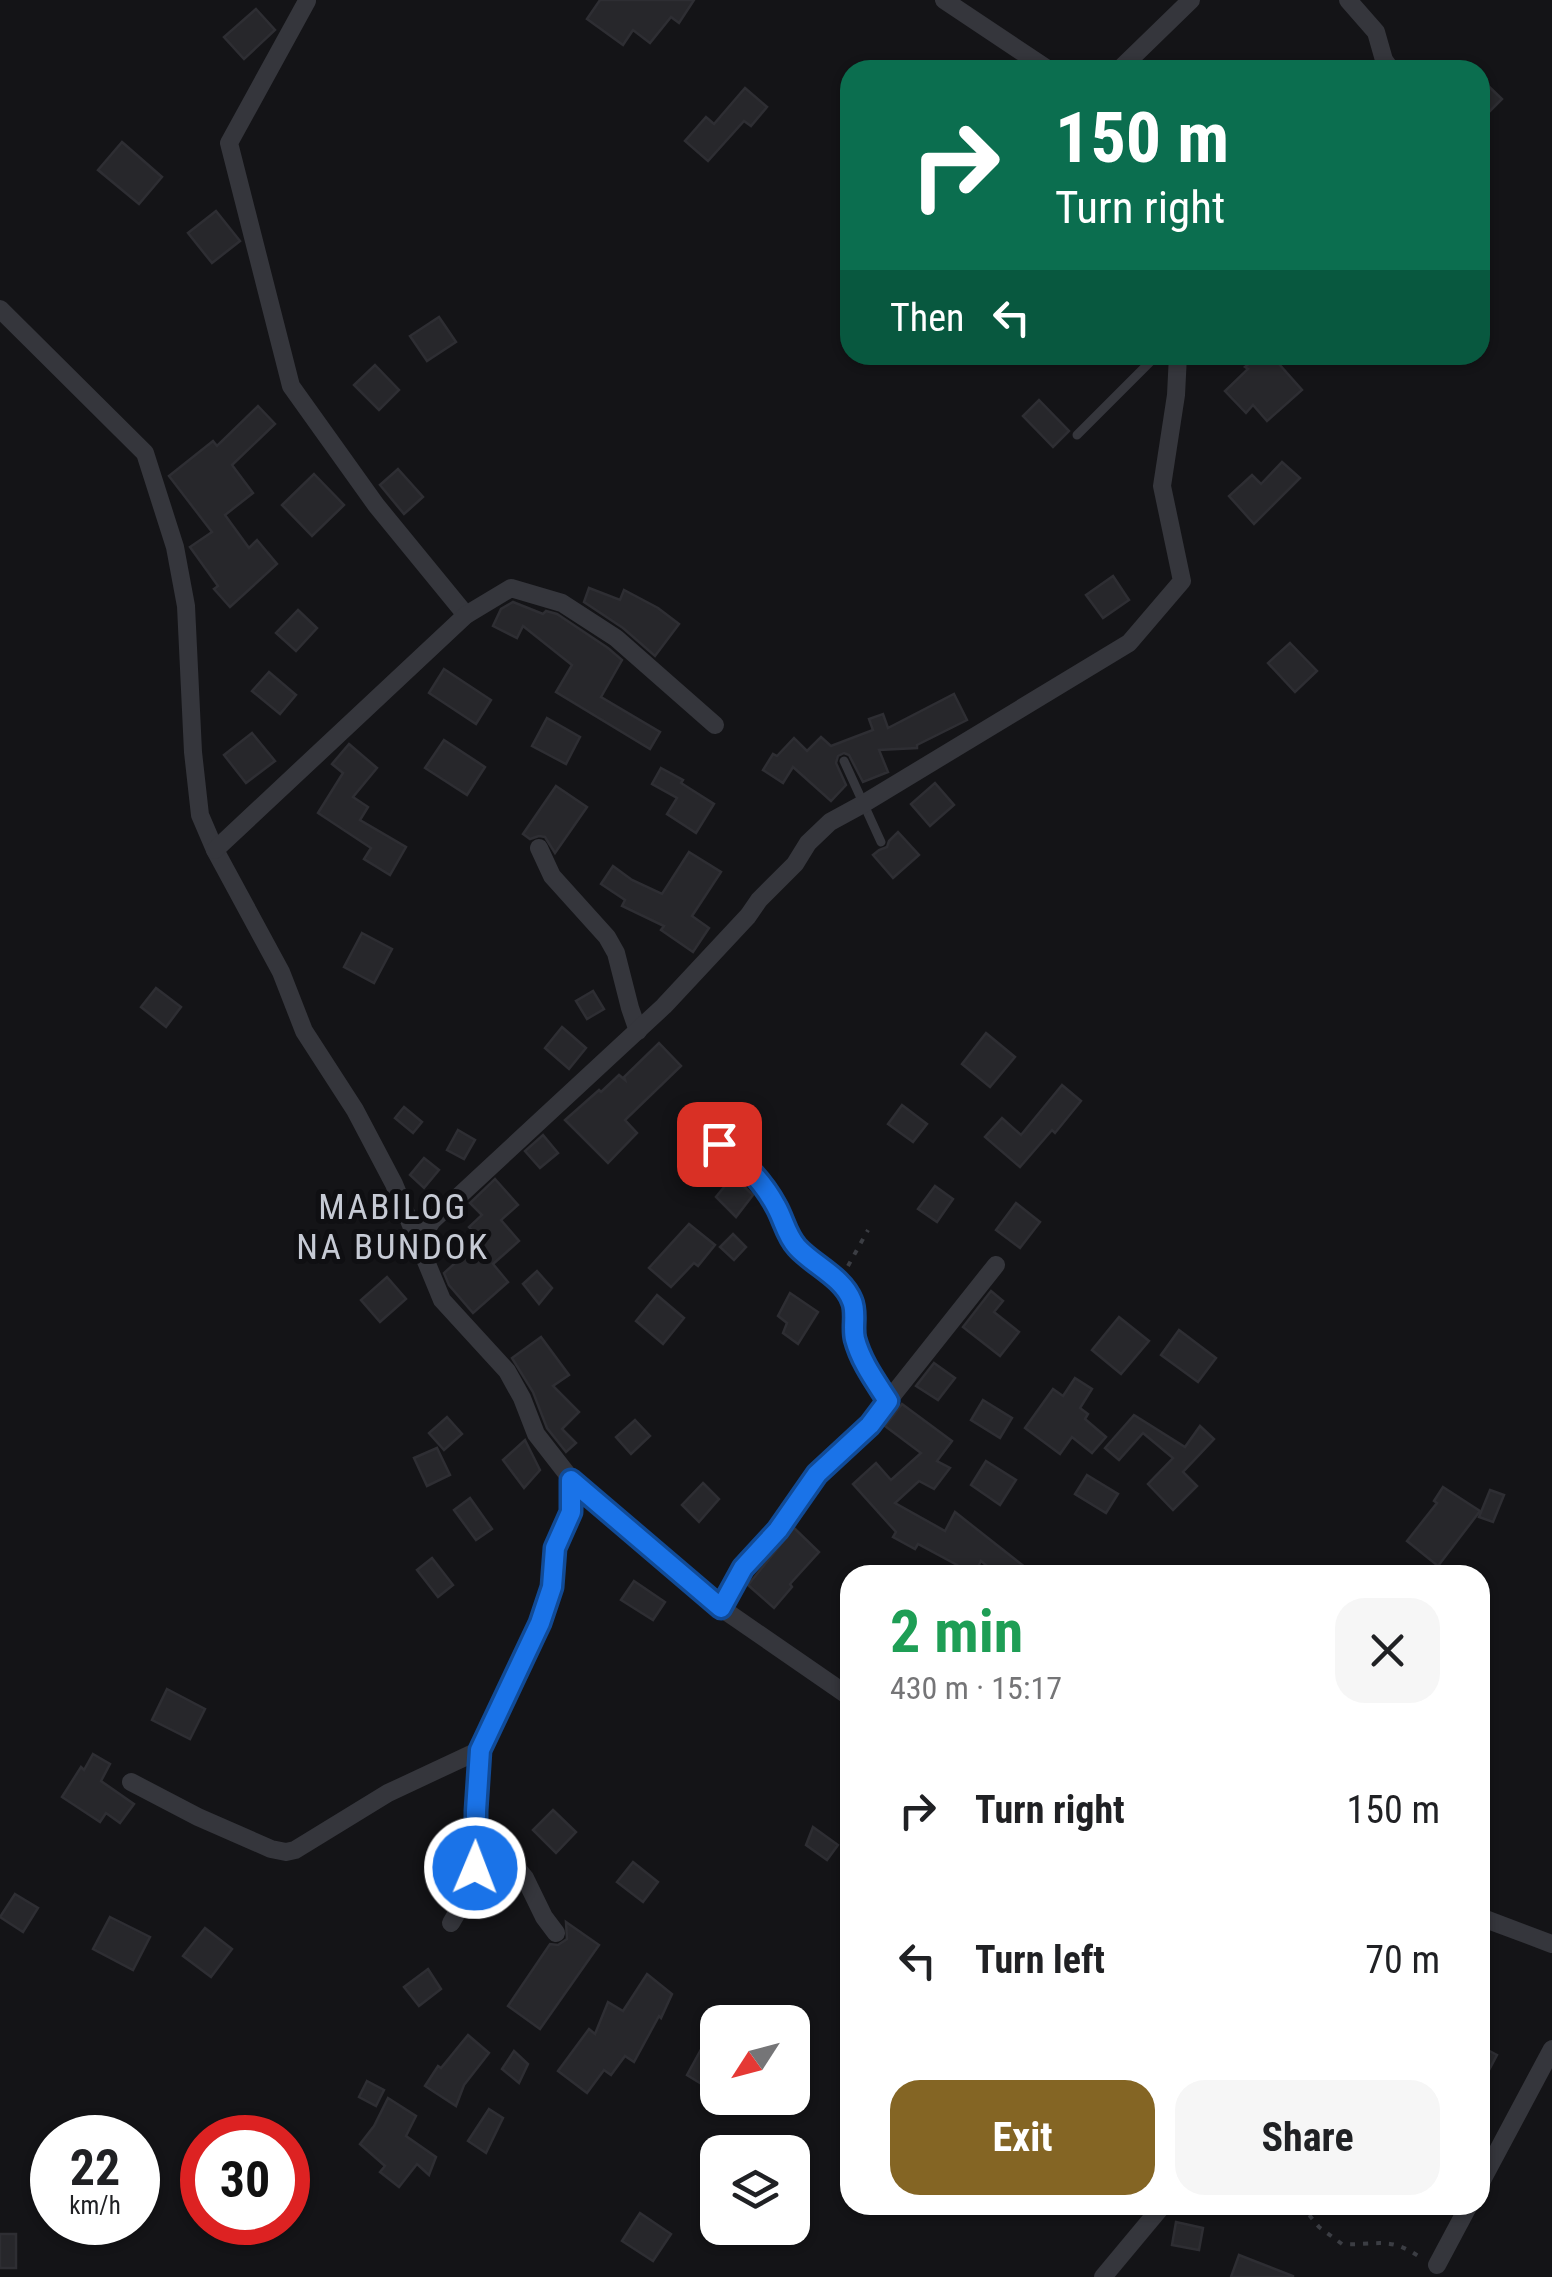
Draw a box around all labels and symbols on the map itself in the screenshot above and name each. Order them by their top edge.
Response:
pin [677,1102,762,1187]
district label: MABILOG NA BUNDOK [296,1187,490,1268]
position arrow [423,1816,527,1920]
north arrow [700,2005,810,2115]
speed limit sign: 30 [180,2115,310,2245]

